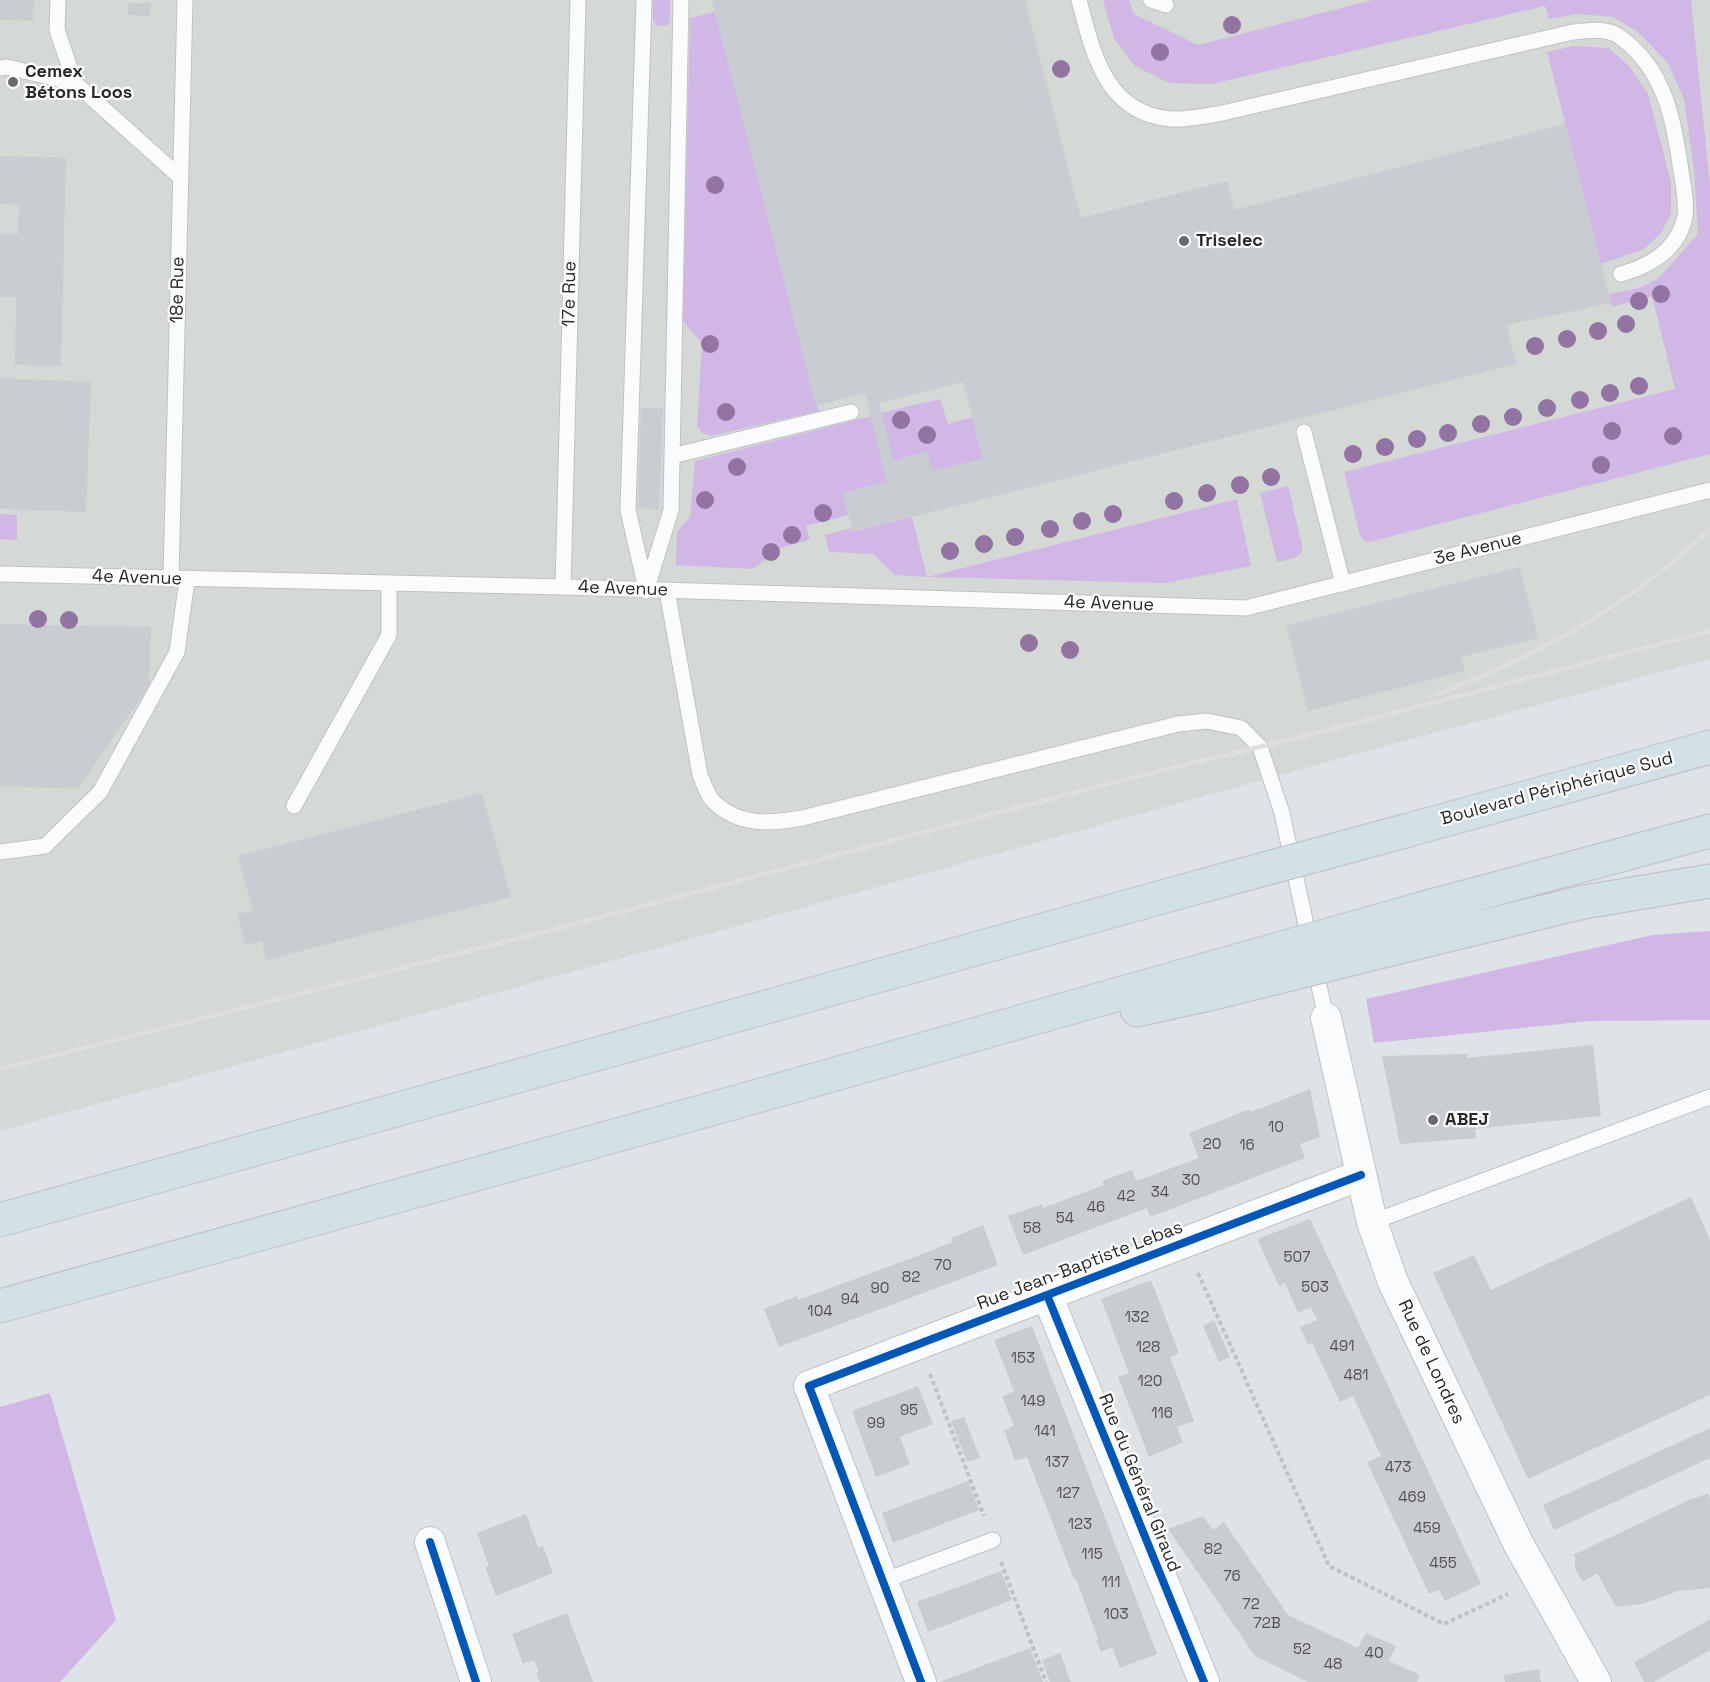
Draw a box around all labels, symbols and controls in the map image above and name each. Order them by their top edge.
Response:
place label: Cemex Bétons Loos [25,61,132,104]
marker: Cemex Bétons Loos [6,75,20,89]
place label: Triselec [1196,230,1263,252]
marker: Triselec [1177,234,1191,248]
street label: 18e Rue [167,256,189,324]
street label: 17e Rue [559,261,581,327]
street label: 3e Avenue [1432,528,1524,570]
street label: 4e Avenue [92,566,182,590]
street label: 4e Avenue [578,577,668,601]
street label: 4e Avenue [1064,592,1154,616]
street label: Boulevard Périphérique Sud [1438,748,1676,830]
place label: ABEJ [1445,1109,1489,1131]
marker: ABEJ [1426,1113,1440,1127]
house number: 10 [1268,1119,1284,1137]
house number: 20 [1203,1136,1221,1154]
house number: 16 [1239,1137,1255,1155]
house number: 30 [1182,1172,1200,1190]
house number: 34 [1151,1184,1169,1202]
house number: 42 [1117,1188,1135,1206]
house number: 46 [1087,1199,1105,1217]
house number: 54 [1056,1210,1074,1228]
street label: Rue Jean-Baptiste Lebas [974,1217,1186,1315]
house number: 58 [1023,1220,1041,1238]
house number: 507 [1284,1249,1310,1267]
house number: 70 [934,1257,952,1275]
house number: 82 [902,1269,920,1287]
house number: 503 [1301,1279,1329,1297]
house number: 90 [871,1280,889,1298]
house number: 94 [841,1291,859,1309]
street label: Rue de Londres [1393,1296,1469,1428]
house number: 104 [807,1303,833,1321]
house number: 132 [1125,1309,1149,1327]
house number: 491 [1330,1338,1354,1356]
house number: 128 [1136,1339,1160,1357]
house number: 153 [1011,1350,1035,1368]
house number: 481 [1344,1367,1368,1385]
house number: 120 [1138,1373,1162,1391]
street label: Rue du Général Giraud [1093,1391,1185,1575]
house number: 149 [1021,1393,1045,1411]
house number: 95 [900,1402,918,1420]
house number: 116 [1151,1405,1173,1423]
house number: 99 [867,1415,885,1433]
house number: 141 [1034,1423,1056,1441]
house number: 137 [1045,1454,1069,1472]
house number: 473 [1385,1459,1411,1477]
house number: 127 [1056,1485,1080,1503]
house number: 469 [1398,1489,1426,1507]
house number: 123 [1068,1516,1092,1534]
house number: 459 [1413,1520,1441,1538]
house number: 82 [1204,1541,1222,1559]
house number: 115 [1081,1546,1103,1564]
house number: 455 [1429,1555,1457,1573]
house number: 76 [1223,1568,1241,1586]
house number: 111 [1102,1574,1120,1592]
house number: 72 [1242,1596,1260,1614]
house number: 103 [1104,1606,1128,1624]
house number: 72B [1253,1615,1281,1633]
house number: 52 [1293,1641,1311,1659]
house number: 40 [1365,1645,1383,1663]
house number: 48 [1324,1656,1342,1674]

